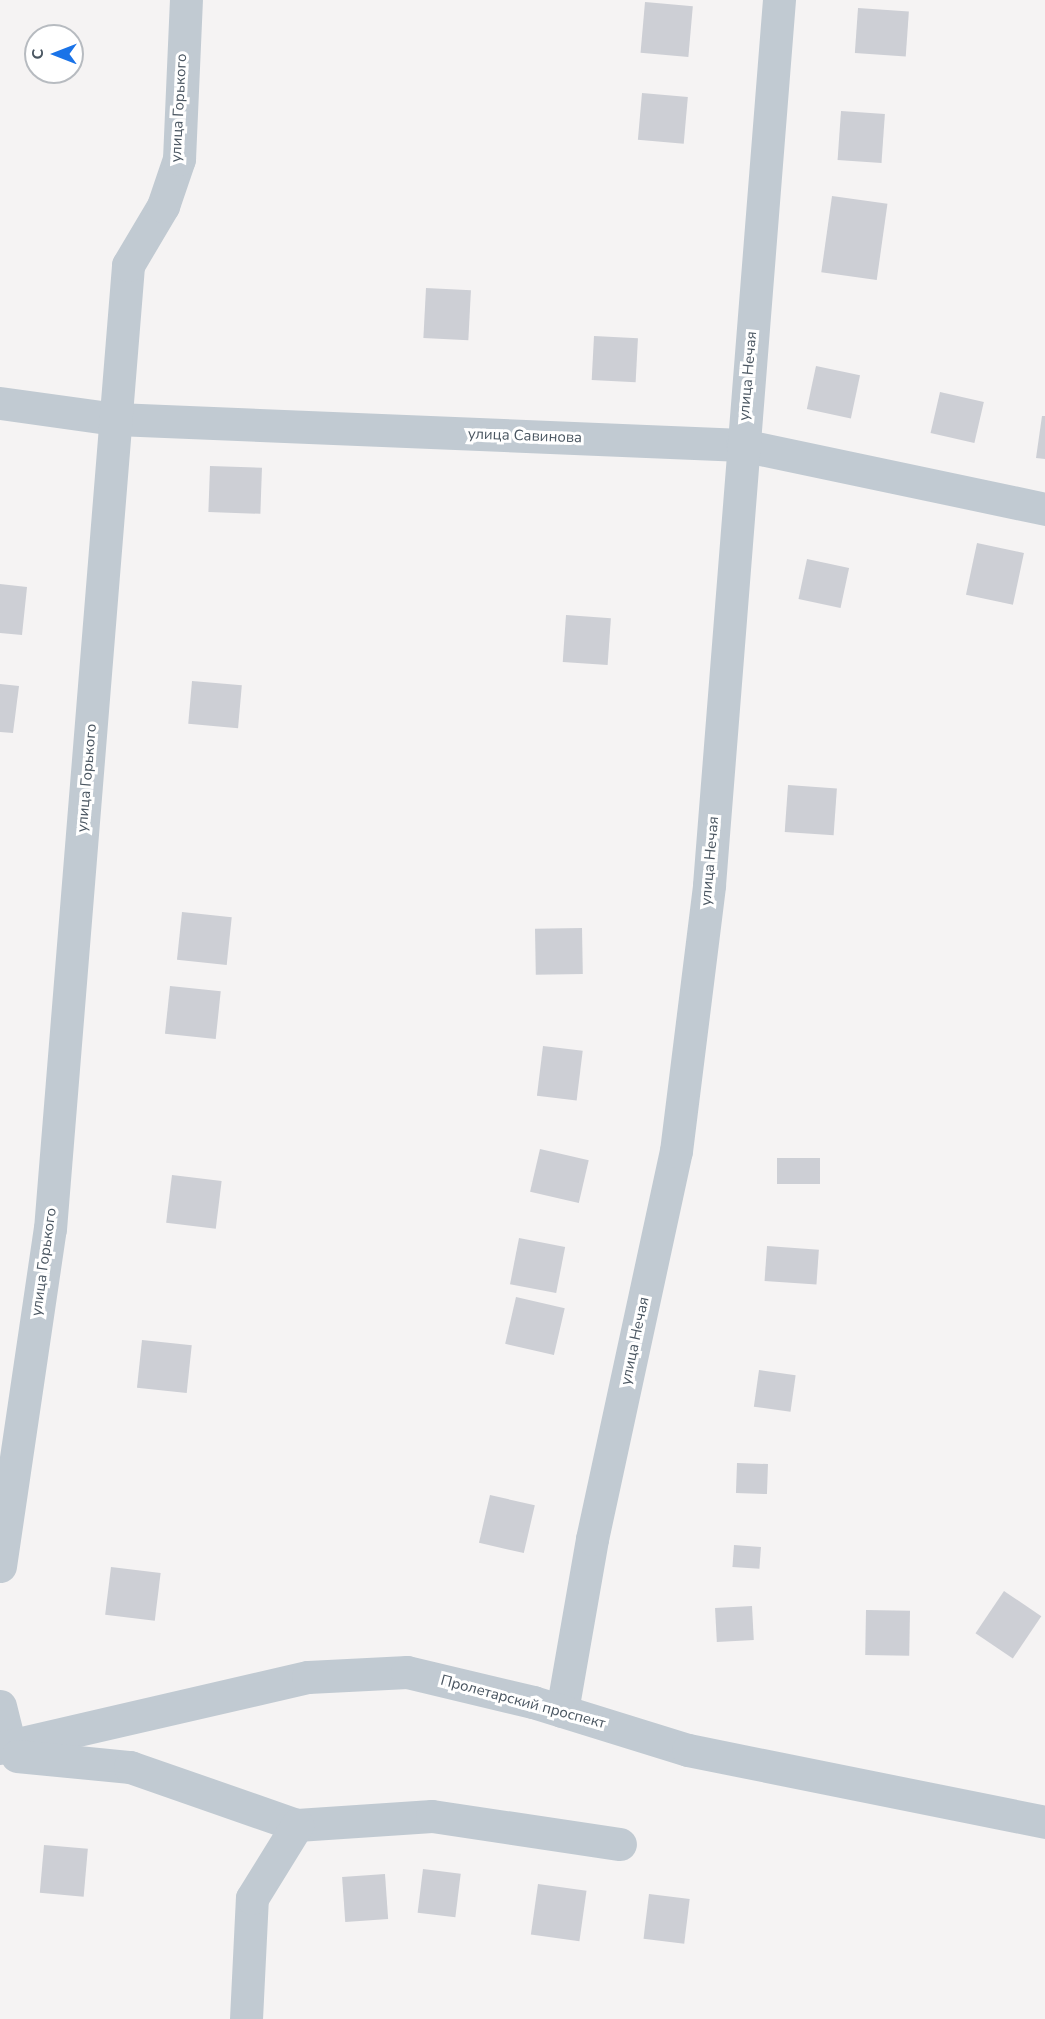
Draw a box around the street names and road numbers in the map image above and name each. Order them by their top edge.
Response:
street label: улица Горького [167,53,191,163]
street label: улица Нечая [735,331,761,421]
street label: улица Савинова [468,425,582,447]
street label: улица Горького [73,723,101,833]
street label: улица Нечая [697,816,723,906]
street label: улица Горького [28,1207,60,1317]
street label: улица Нечая [617,1295,653,1387]
street label: Пролетарский проспект [439,1671,607,1733]

